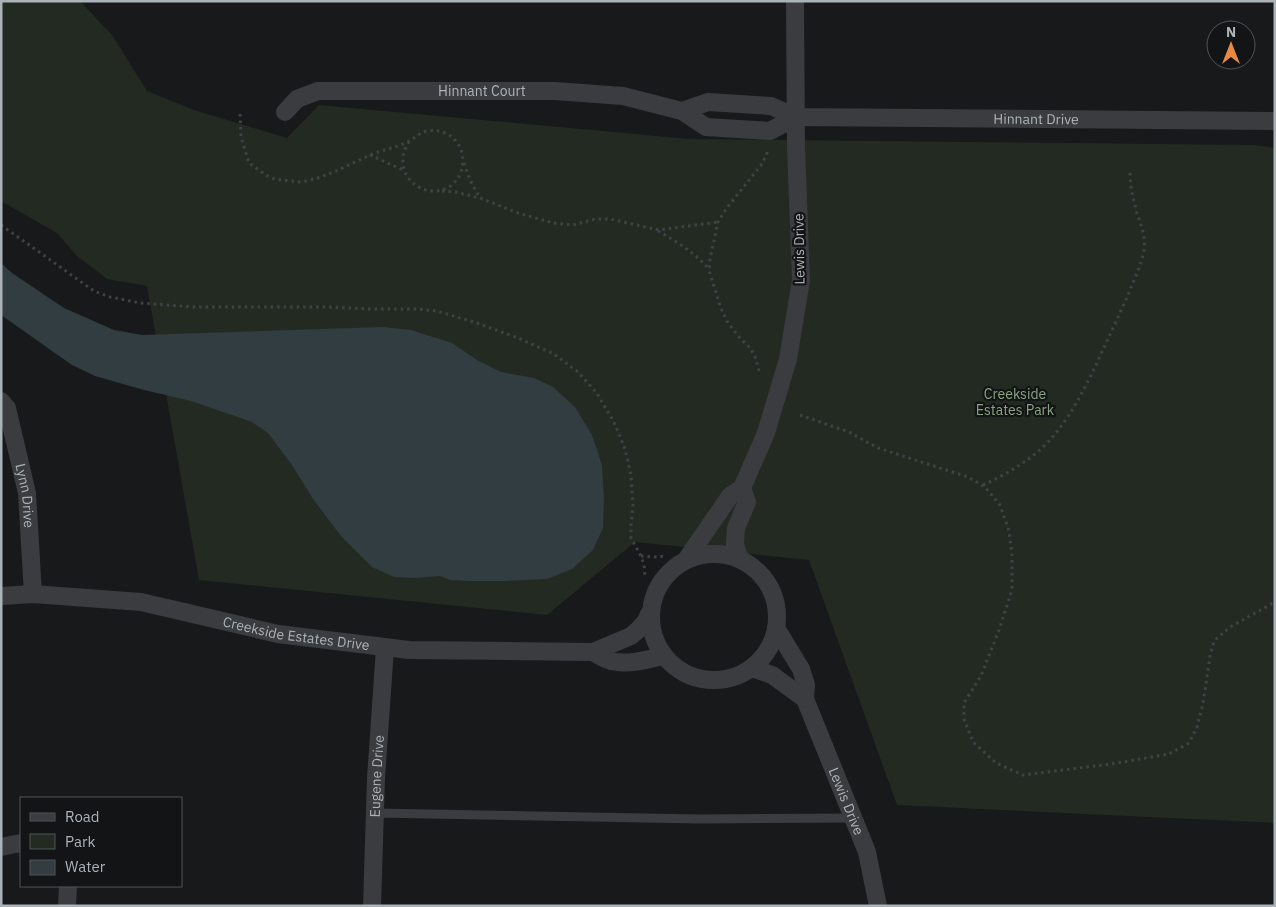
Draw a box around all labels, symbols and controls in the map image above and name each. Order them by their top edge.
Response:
north arrow [1206,20,1256,70]
text: N [1226,23,1236,41]
street label: Hinnant Court [438,82,526,100]
street label: Hinnant Drive [993,110,1079,128]
street label: Lewis Drive [789,213,809,285]
park label: Creekside Estates Park [976,385,1055,419]
street label: Lynn Drive [11,462,38,529]
street label: Creekside Estates Drive [221,612,371,654]
street label: Eugene Drive [366,734,388,818]
street label: Lewis Drive [825,765,868,838]
legend [20,797,182,887]
text: Road [65,807,100,826]
text: Park [65,832,95,851]
text: Water [65,857,106,876]

